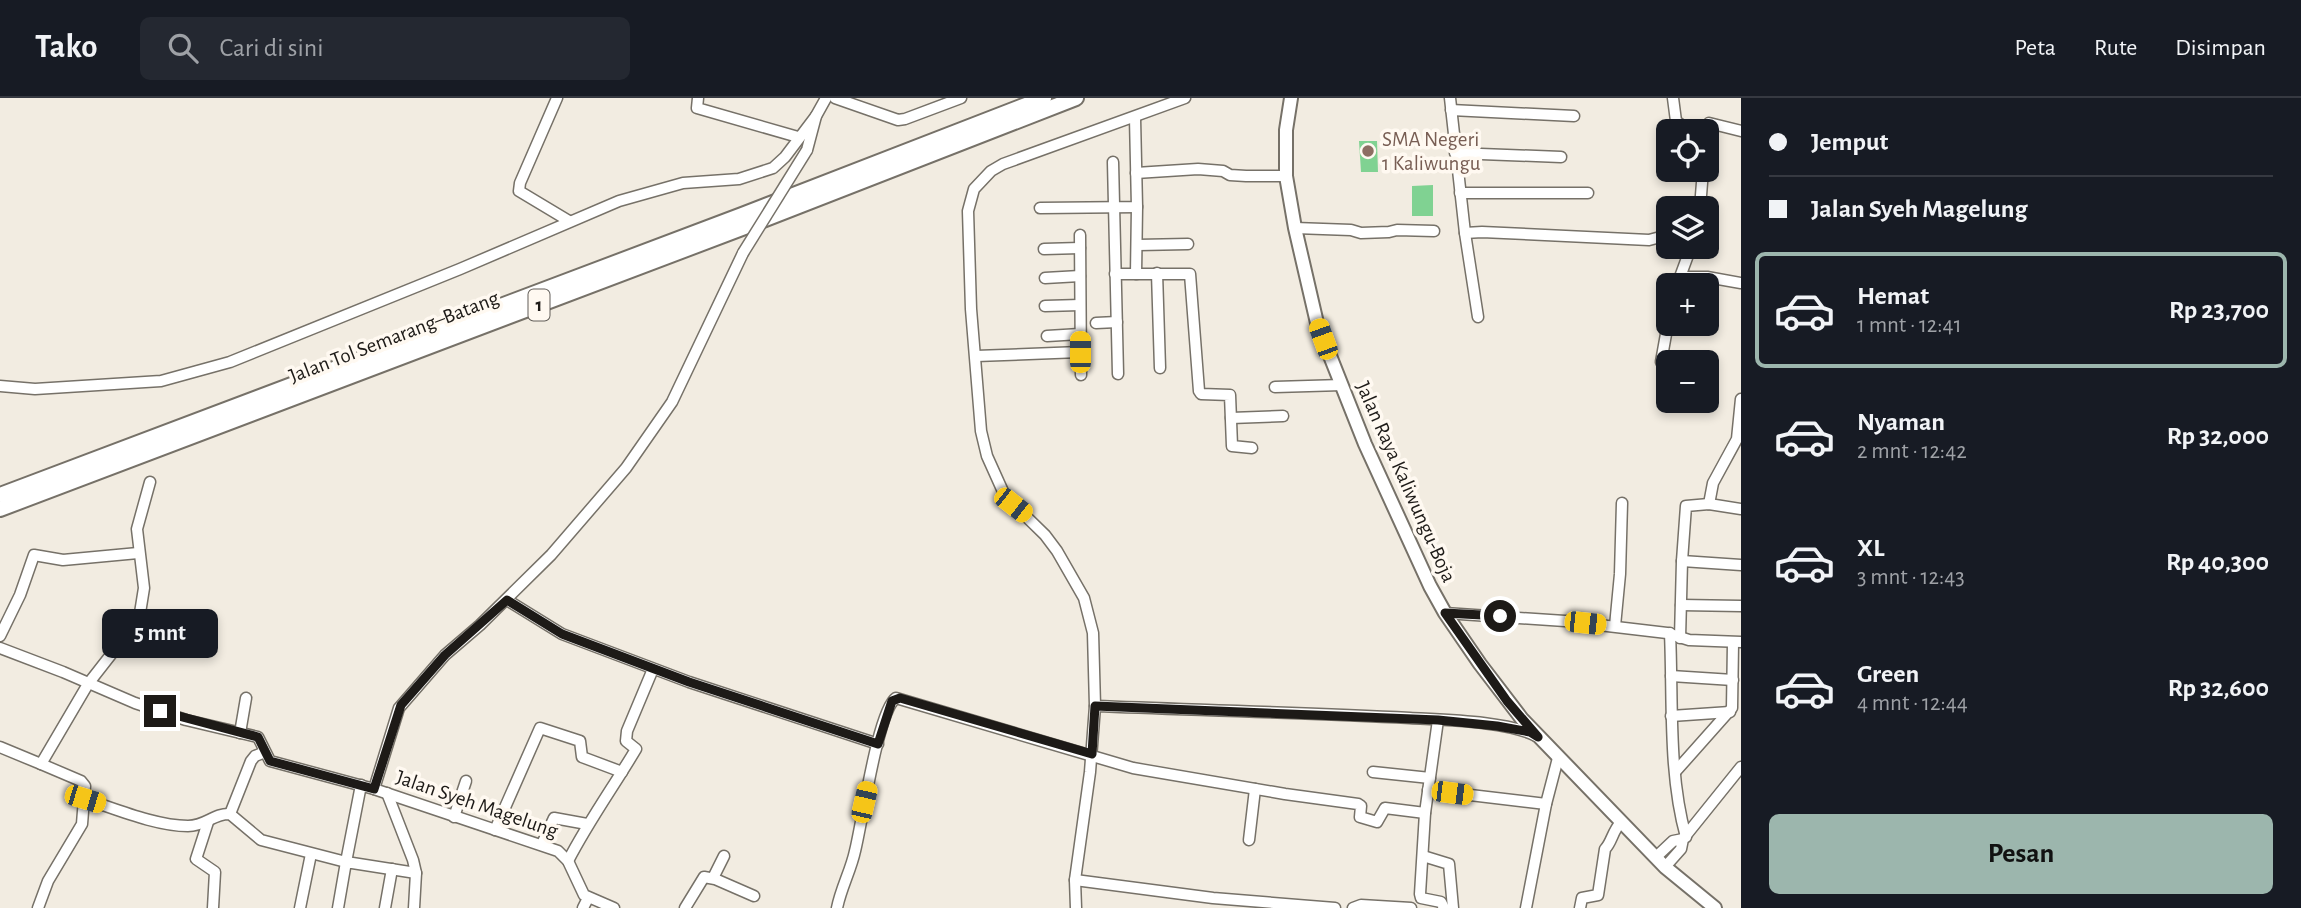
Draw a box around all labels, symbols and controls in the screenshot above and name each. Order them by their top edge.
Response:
search box [140,17,630,80]
icon: search [164,29,202,67]
text: Tako [35,31,98,64]
text: Cari di sini [220,35,323,61]
text: Peta [2015,36,2056,60]
text: Rute [2094,36,2137,60]
text: Disimpan [2175,36,2266,60]
map controls [1656,119,1719,413]
button: locate [1656,119,1719,182]
place label: SMA Negeri 1 Kaliwungu [1382,129,1481,174]
text: Jemput [1811,129,1888,155]
marker: SMA Negeri 1 Kaliwungu [1360,143,1376,159]
button: layers [1656,196,1719,259]
text: Jalan Syeh Magelung [1811,196,2027,222]
button: + [1656,273,1719,336]
icon: car [1773,279,1836,342]
text: Hemat [1857,283,1929,309]
street label: Jalan Tol Semarang–Batang [286,287,502,387]
road number: 1 [528,290,550,321]
text: Rp 23,700 [2169,297,2269,323]
text: 1 mnt · 12:41 [1857,314,1962,337]
car [1306,316,1341,362]
car [1070,331,1091,373]
button: − [1656,350,1719,413]
street label: Jalan Raya Kaliwungu-Boja [1352,378,1460,586]
icon: car [1773,405,1836,468]
text: Nyaman [1857,409,1945,435]
text: Rp 32,000 [2167,423,2269,449]
text: 2 mnt · 12:42 [1857,440,1967,463]
car [990,484,1037,526]
icon: car [1773,531,1836,594]
text: XL [1857,535,1884,561]
text: Rp 40,300 [2166,549,2269,575]
text: 3 mnt · 12:43 [1857,566,1965,589]
route start [1484,600,1516,632]
callout: 5 mnt [102,610,218,658]
car [1564,610,1607,636]
text: 5 mnt [134,622,186,645]
icon: car [1773,657,1836,720]
text: Green [1857,661,1919,687]
text: Rp 32,600 [2168,675,2269,701]
text: 4 mnt · 12:44 [1857,692,1968,715]
route end [144,695,176,727]
street label: Jalan Syeh Magelung [393,766,561,842]
car [850,779,879,825]
car [1430,780,1475,806]
car [62,783,109,815]
button: Pesan [1769,814,2273,894]

